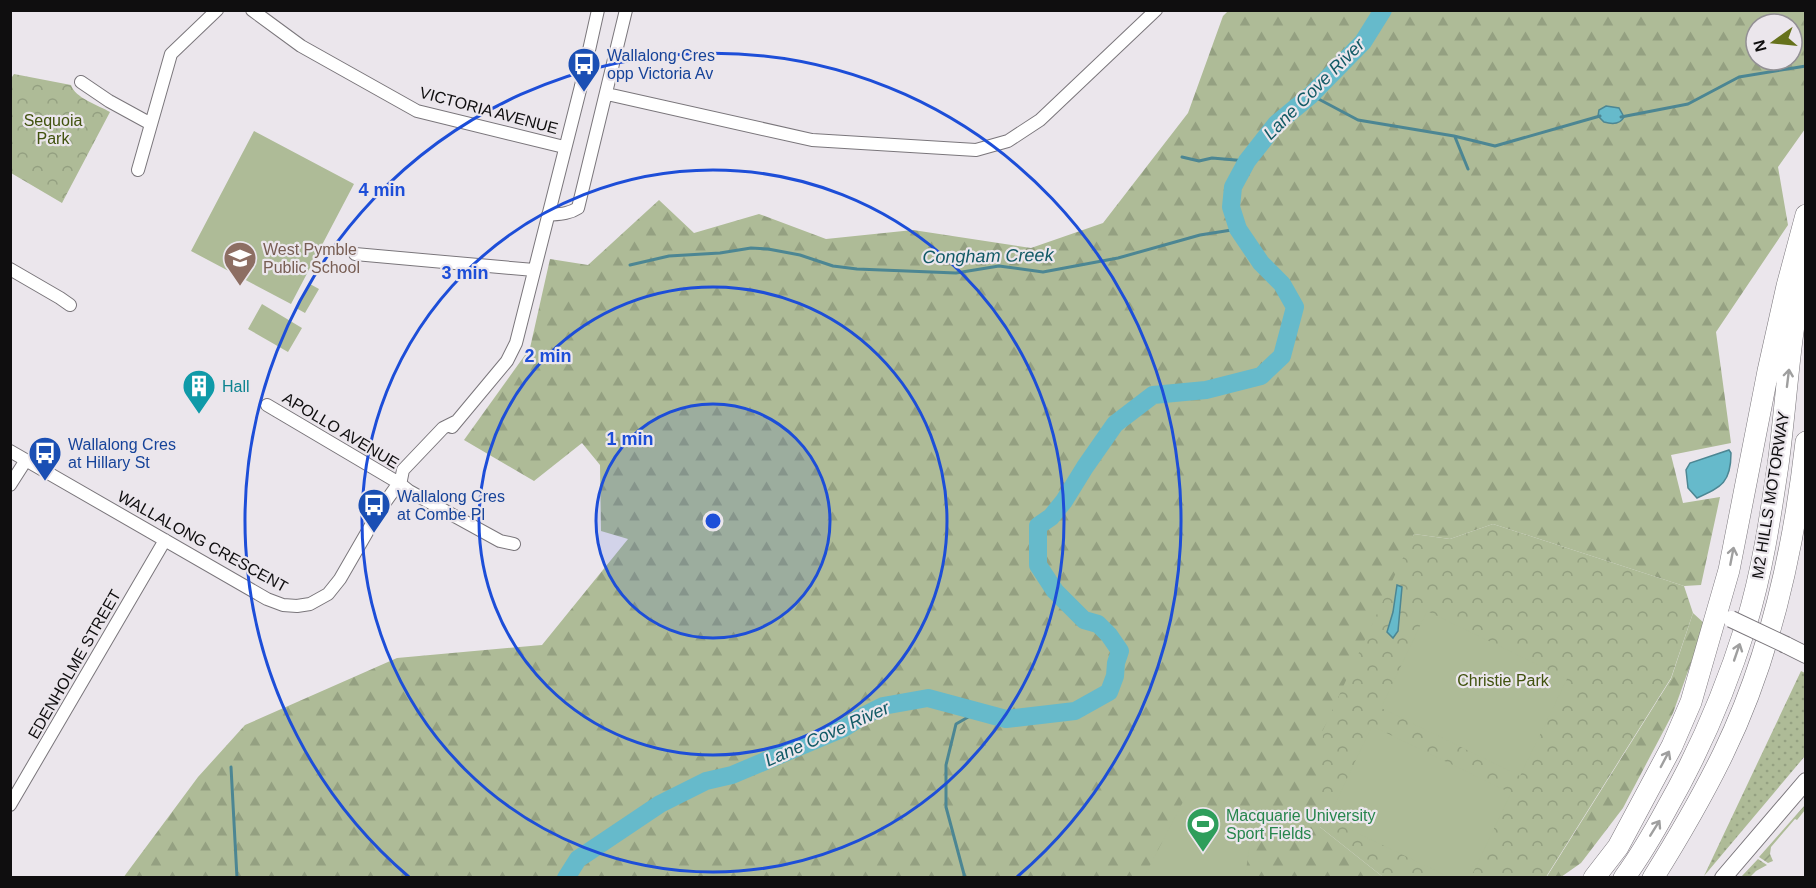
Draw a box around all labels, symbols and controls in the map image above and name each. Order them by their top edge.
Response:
north arrow [1744,12,1804,72]
water label: Lane Cove River [1260,34,1369,143]
text: N [1750,38,1770,54]
bus stop icon: Wallalong Cres opp Victoria Av [566,46,602,93]
place label: Wallalong Cres opp Victoria Av [607,47,715,82]
street label: VICTORIA AVENUE [418,84,560,137]
park label: Sequoia Park [24,112,82,147]
text: 4 min [358,180,406,200]
school or university icon: West Pymble Public School [222,240,258,287]
place label: West Pymble Public School [263,241,360,276]
water label: Congham Creek [922,245,1055,267]
text: 3 min [441,263,489,283]
text: 2 min [524,346,572,366]
building icon: Hall [181,368,217,415]
one-way arrow [1783,369,1794,388]
place label: Hall [222,378,250,395]
street label: APOLLO AVENUE [280,389,402,472]
street label: M2 HILLS MOTORWAY [1749,410,1792,580]
text: 1 min [606,429,654,449]
bus stop icon: Wallalong Cres at Hillary St [27,435,63,482]
place label: Wallalong Cres at Hillary St [68,436,176,471]
bus stop icon: Wallalong Cres at Combe Pl [356,487,392,534]
street label: WALLALONG CRESCENT [115,488,291,595]
place label: Wallalong Cres at Combe Pl [397,488,505,523]
centre of rings [703,511,723,531]
one-way arrow [1727,547,1738,566]
street label: EDENHOLME STREET [25,587,124,742]
one-way arrow [1732,643,1743,662]
park label: Christie Park [1457,672,1550,689]
water label: Lane Cove River [762,697,893,770]
one-way arrow [1660,750,1672,768]
sports icon: Macquarie University Sport Fields [1185,806,1221,853]
place label: Macquarie University Sport Fields [1226,807,1375,842]
one-way arrow [1650,820,1662,837]

